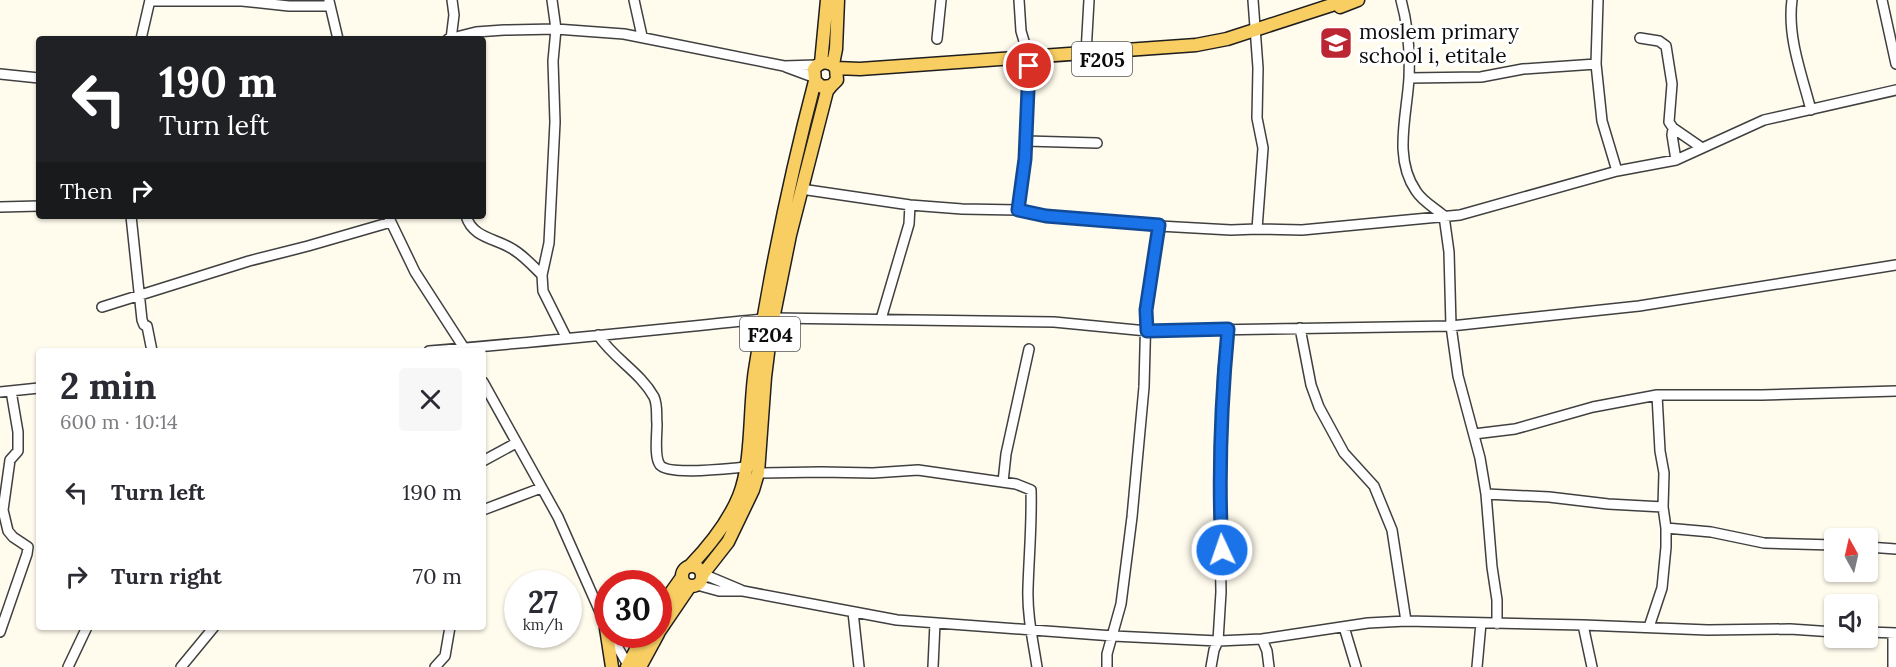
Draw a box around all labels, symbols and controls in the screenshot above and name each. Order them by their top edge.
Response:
place label: moslem primary school i, etitale [1359,18,1519,69]
school or university icon: moslem primary school i, etitale [1318,25,1354,61]
pin [1003,40,1054,91]
road number: F205 [1072,42,1132,76]
icon: arrive [1012,49,1045,82]
text: 190 m [159,55,277,109]
icon: left [60,60,138,138]
text: Turn left [159,108,269,142]
icon: right [125,174,158,207]
text: Then [60,177,113,205]
road number: F204 [740,317,800,351]
text: 2 min [60,363,157,409]
button: close [399,368,462,431]
text: 600 m · 10:14 [60,409,178,434]
icon: left [60,476,93,509]
text: Turn left [111,478,205,506]
text: 190 m [402,478,462,506]
position arrow [1190,518,1254,582]
north arrow [1824,528,1878,582]
map controls [1824,528,1878,648]
icon: right [60,560,93,593]
text: Turn right [111,562,222,590]
text: 70 m [413,562,462,590]
speed limit sign: 30 [594,570,672,648]
text: 27 [528,583,558,621]
button: sound [1824,594,1878,648]
text: km/h [523,615,563,634]

